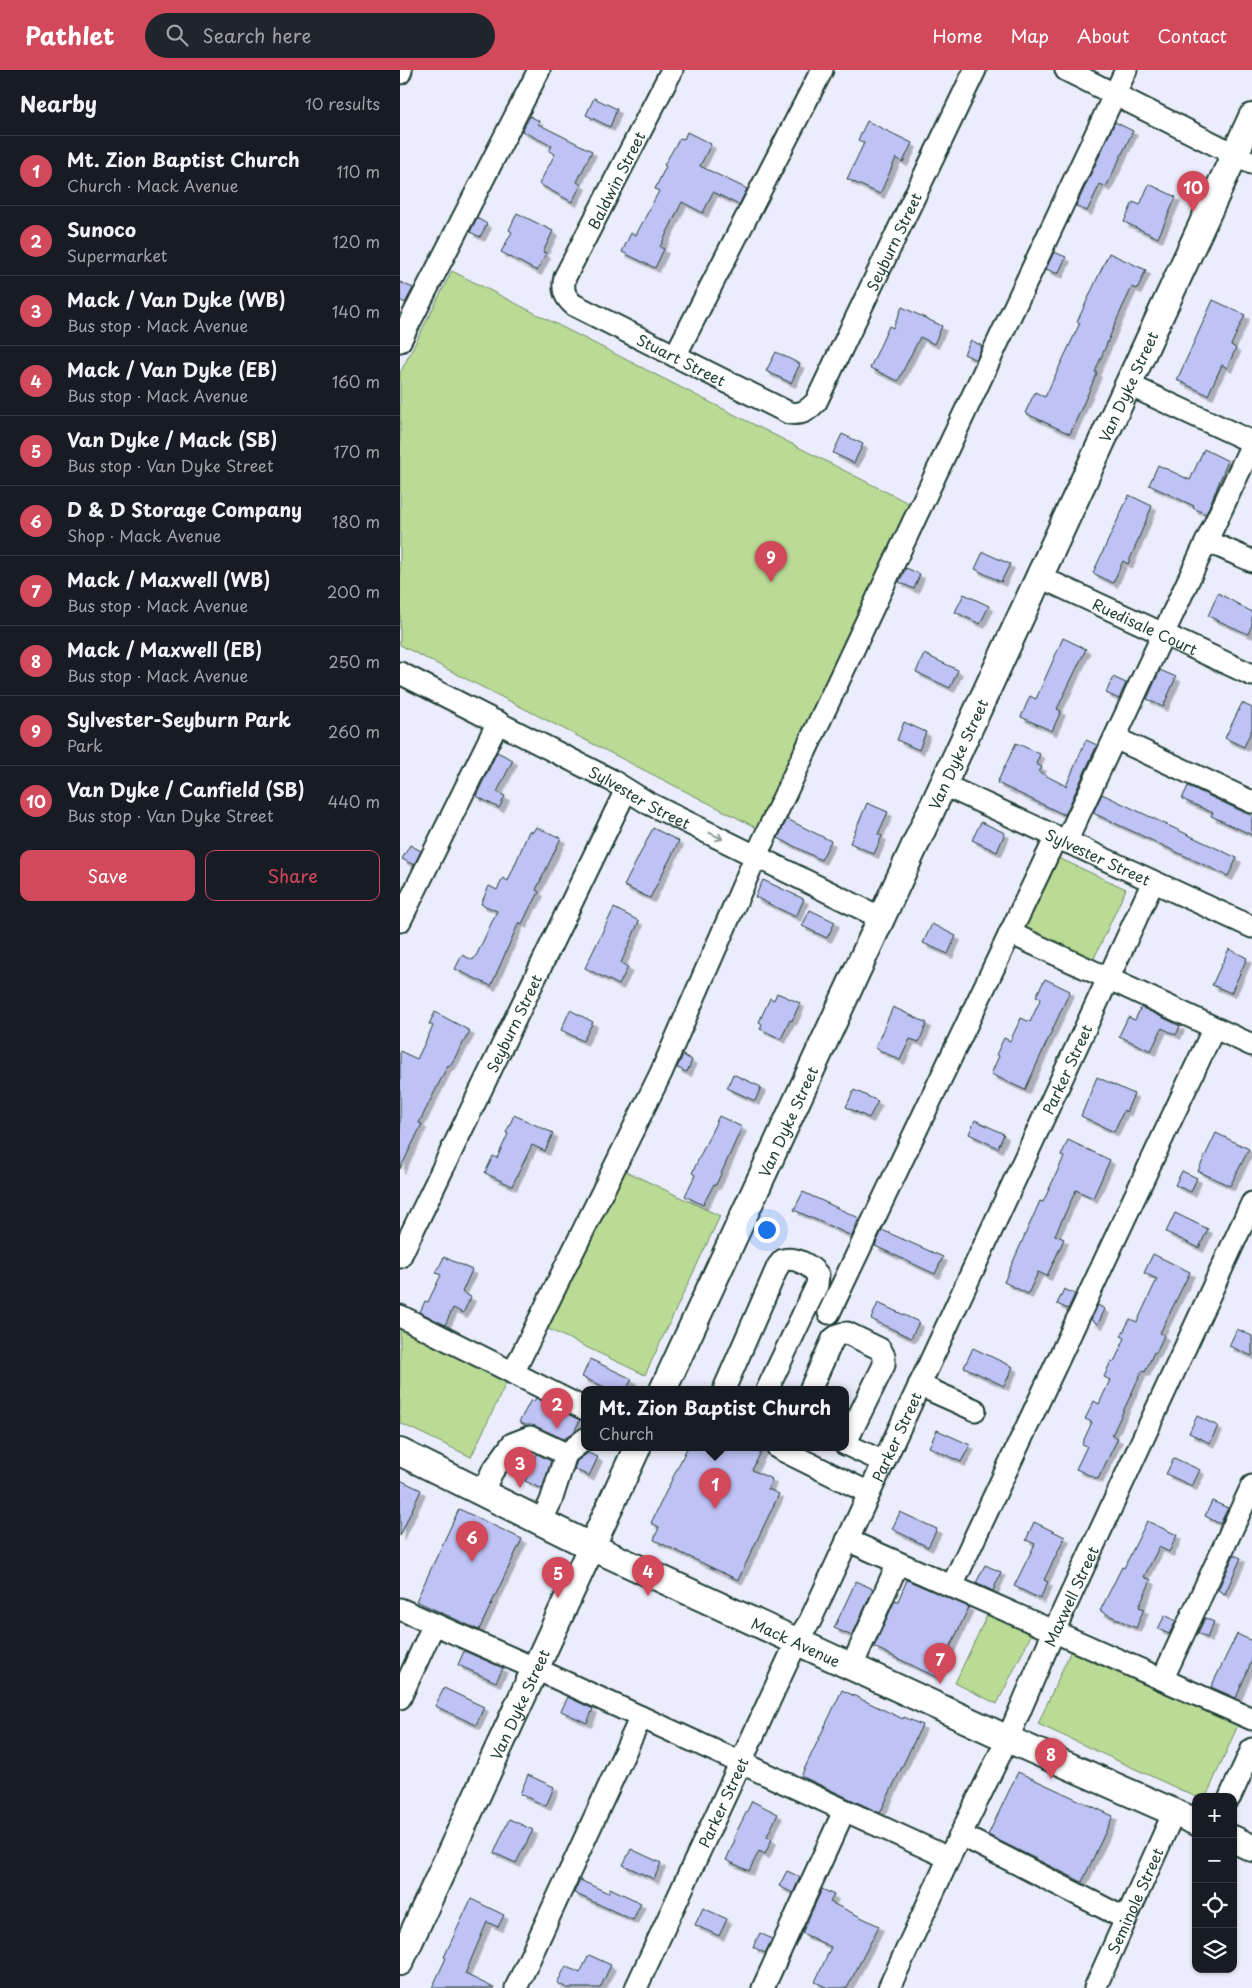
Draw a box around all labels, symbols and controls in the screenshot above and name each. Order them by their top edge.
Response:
search box [145,13,495,58]
text: Pathlet [25,17,115,53]
icon: search [163,21,191,49]
text: Search here [203,21,311,49]
text: Home [932,22,982,49]
text: Map [1010,22,1049,49]
text: About [1077,22,1129,49]
text: Contact [1157,22,1227,49]
text: Nearby [20,87,97,119]
text: 10 results [305,91,380,115]
street label: Baldwin Street [581,127,651,233]
text: Mt. Zion Baptist Church [67,145,300,173]
text: 1 [32,159,40,183]
text: 110 m [337,159,380,183]
pin: 10 [1177,171,1209,212]
text: Church · Mack Avenue [67,173,238,197]
street label: Seyburn Street [860,188,926,294]
text: Sunoco [67,215,136,243]
text: 2 [30,229,42,253]
text: 120 m [333,229,380,253]
text: Supermarket [67,243,167,267]
text: Mack / Van Dyke (WB) [67,285,286,313]
text: 3 [31,299,41,323]
text: 140 m [332,299,380,323]
text: Bus stop · Mack Avenue [67,313,248,337]
street label: Stuart Street [633,327,730,391]
street label: Van Dyke Street [1092,327,1163,445]
text: Mack / Van Dyke (EB) [67,355,277,383]
text: 4 [31,369,41,393]
text: 160 m [332,369,380,393]
text: Bus stop · Mack Avenue [67,383,248,407]
text: Van Dyke / Mack (SB) [67,425,278,453]
text: 5 [31,439,41,463]
text: 170 m [334,439,380,463]
text: Bus stop · Van Dyke Street [67,453,274,477]
text: D & D Storage Company [67,495,302,523]
text: 6 [30,509,42,533]
text: 180 m [332,509,380,533]
text: Shop · Mack Avenue [67,523,221,547]
pin: 9 [755,541,787,582]
text: Mack / Maxwell (WB) [67,565,270,593]
text: 7 [31,579,41,603]
text: 200 m [327,579,380,603]
street label: Ruedisale Court [1089,591,1202,660]
text: Bus stop · Mack Avenue [67,593,248,617]
text: Mack / Maxwell (EB) [67,635,262,663]
text: 8 [31,649,41,673]
text: 250 m [329,649,380,673]
text: Bus stop · Mack Avenue [67,663,248,687]
street label: Van Dyke Street [922,695,993,813]
text: Sylvester-Seyburn Park [67,705,291,733]
text: 9 [31,719,41,743]
text: 260 m [328,719,380,743]
text: Park [67,733,103,757]
street label: Sylvester Street [585,759,695,834]
text: Van Dyke / Canfield (SB) [67,775,305,803]
text: 10 [26,789,46,813]
text: 440 m [328,789,380,813]
text: Bus stop · Van Dyke Street [67,803,274,827]
street label: Sylvester Street [1042,822,1155,890]
one-way arrow [708,832,723,842]
button: Save [20,850,195,901]
button: Share [205,850,380,901]
street label: Seyburn Street [480,970,547,1076]
street label: Parker Street [1035,1020,1097,1118]
street label: Van Dyke Street [752,1062,823,1180]
your location [754,1217,780,1243]
popup [581,1386,849,1451]
pin: 2 [541,1388,573,1429]
street label: Parker Street [865,1388,927,1485]
text: Mt. Zion Baptist Church [599,1393,831,1421]
text: Church [599,1421,654,1445]
pin: 3 [504,1447,536,1488]
pin: 1 [699,1468,731,1509]
pin: 6 [456,1521,488,1562]
street label: Maxwell Street [1037,1542,1103,1650]
pin: 4 [632,1555,664,1596]
pin: 5 [542,1557,574,1598]
street label: Mack Avenue [748,1611,844,1672]
pin: 7 [924,1643,956,1684]
street label: Van Dyke Street [483,1645,554,1763]
pin: 8 [1035,1738,1067,1779]
street label: Parker Street [691,1753,753,1851]
map controls [1192,1793,1237,1973]
button: + [1192,1793,1237,1838]
button: − [1192,1838,1237,1883]
street label: Seminole Street [1100,1844,1168,1957]
button: locate [1192,1883,1237,1928]
button: layers [1192,1928,1237,1973]

